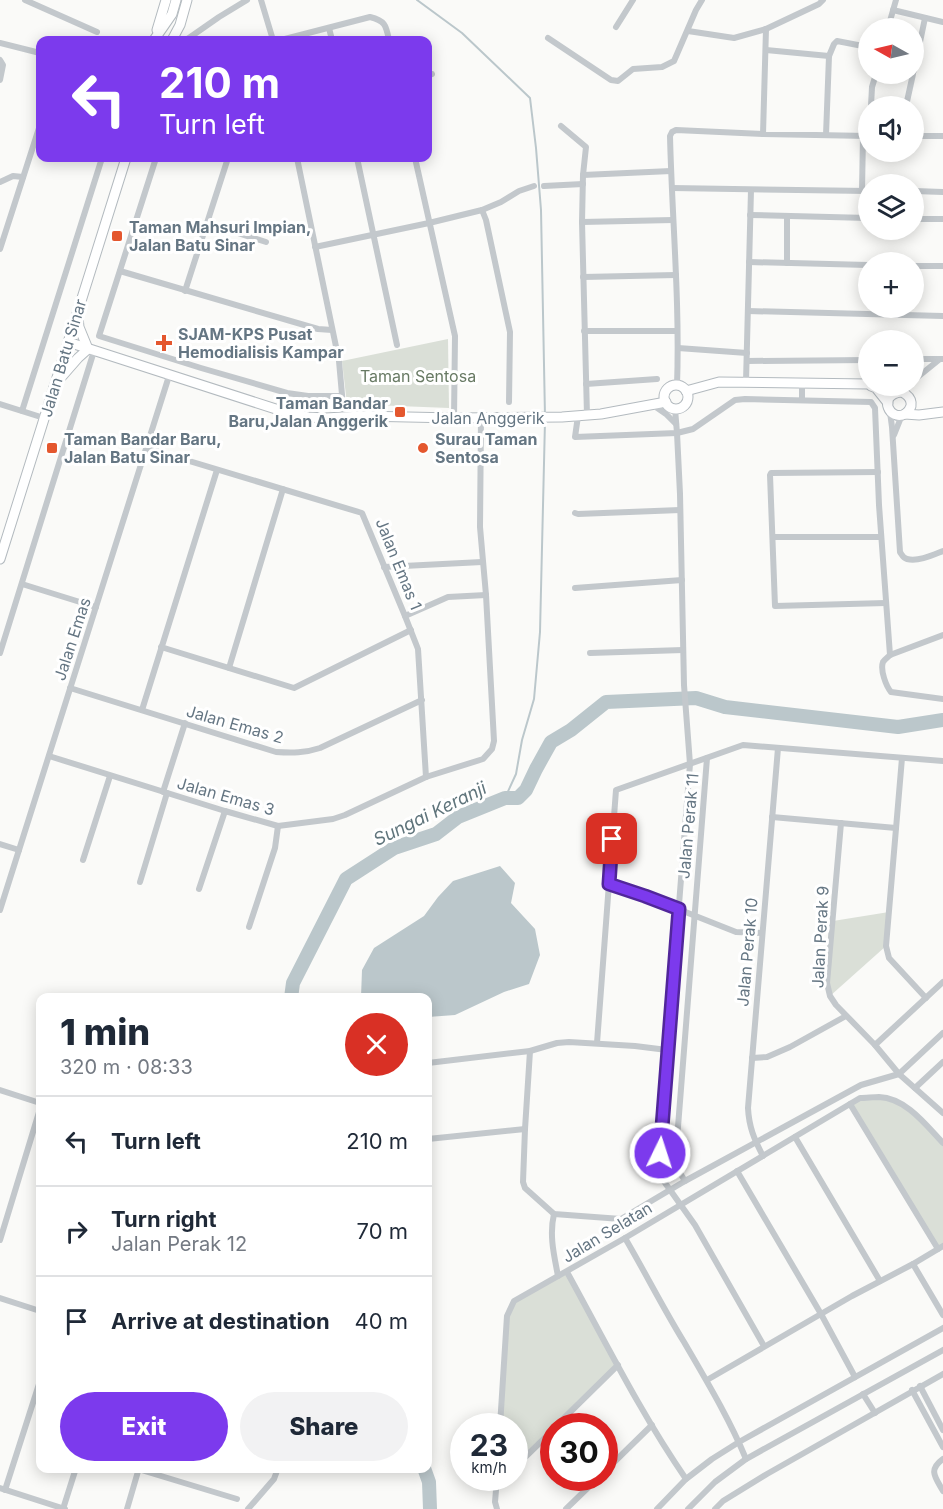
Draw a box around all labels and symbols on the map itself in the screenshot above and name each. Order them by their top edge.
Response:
north arrow [858,18,924,84]
place label: Taman Mahsuri Impian, Jalan Batu Sinar [129,217,311,255]
marker: Taman Mahsuri Impian, Jalan Batu Sinar [110,229,124,243]
street label: Jalan Batu Sinar [36,297,90,419]
place label: SJAM-KPS Pusat Hemodialisis Kampar [178,324,344,362]
marker: SJAM-KPS Pusat Hemodialisis Kampar [155,334,173,352]
park label: Taman Sentosa [360,366,476,386]
place label: Taman Bandar Baru,Jalan Anggerik [228,393,389,431]
marker: Taman Bandar Baru,Jalan Anggerik [393,405,407,419]
street label: Jalan Anggerik [431,408,545,428]
place label: Taman Bandar Baru, Jalan Batu Sinar [64,429,222,467]
place label: Surau Taman Sentosa [435,429,537,467]
marker: Taman Bandar Baru, Jalan Batu Sinar [45,441,59,455]
marker: Surau Taman Sentosa [416,441,430,455]
street label: Jalan Emas 1 [372,515,426,613]
street label: Jalan Emas [49,595,95,683]
street label: Jalan Emas 2 [184,701,286,747]
street label: Jalan Perak 11 [673,772,703,880]
street label: Jalan Emas 3 [175,773,277,819]
water label: Sungai Keranji [370,777,490,850]
pin [586,813,637,864]
street label: Jalan Perak 9 [807,885,833,989]
street label: Jalan Perak 10 [732,897,762,1007]
position arrow [628,1121,692,1185]
street label: Jalan Selatan [559,1197,655,1267]
speed limit sign: 30 [540,1413,618,1491]

